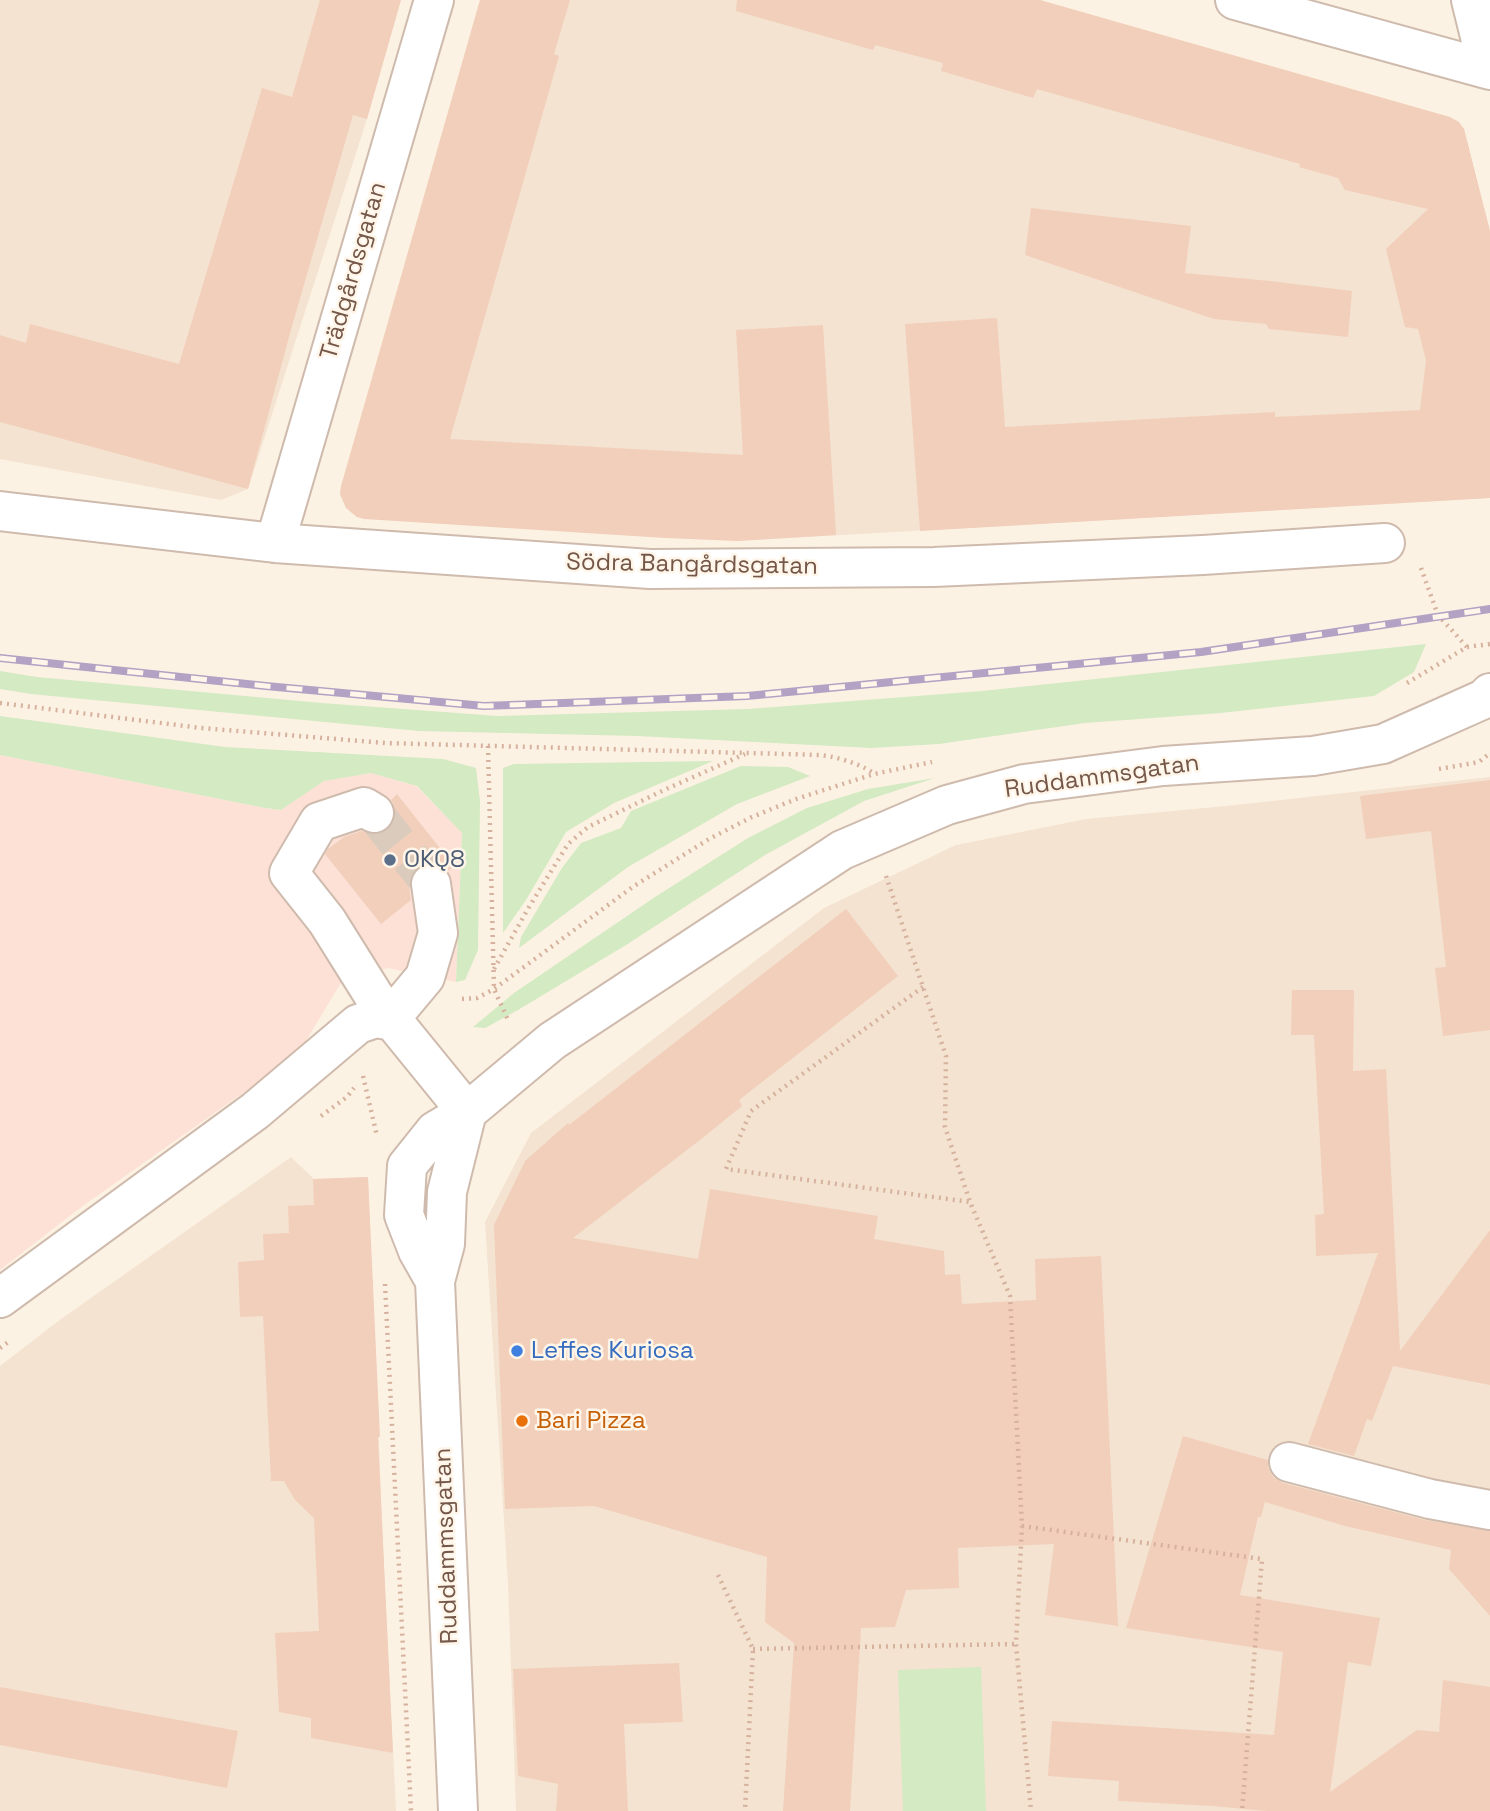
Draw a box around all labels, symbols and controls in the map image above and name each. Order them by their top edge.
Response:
street label: Trädgårdsgatan [315,179,393,363]
street label: Södra Bangårdsgatan [566,548,818,582]
street label: Ruddammsgatan [1003,749,1201,805]
place label: OKQ8 [404,846,465,874]
marker: OKQ8 [382,852,398,868]
place label: Leffes Kuriosa [531,1337,694,1365]
marker: Leffes Kuriosa [509,1343,525,1359]
place label: Bari Pizza [536,1407,646,1435]
marker: Bari Pizza [514,1413,530,1429]
street label: Ruddammsgatan [429,1447,465,1645]

